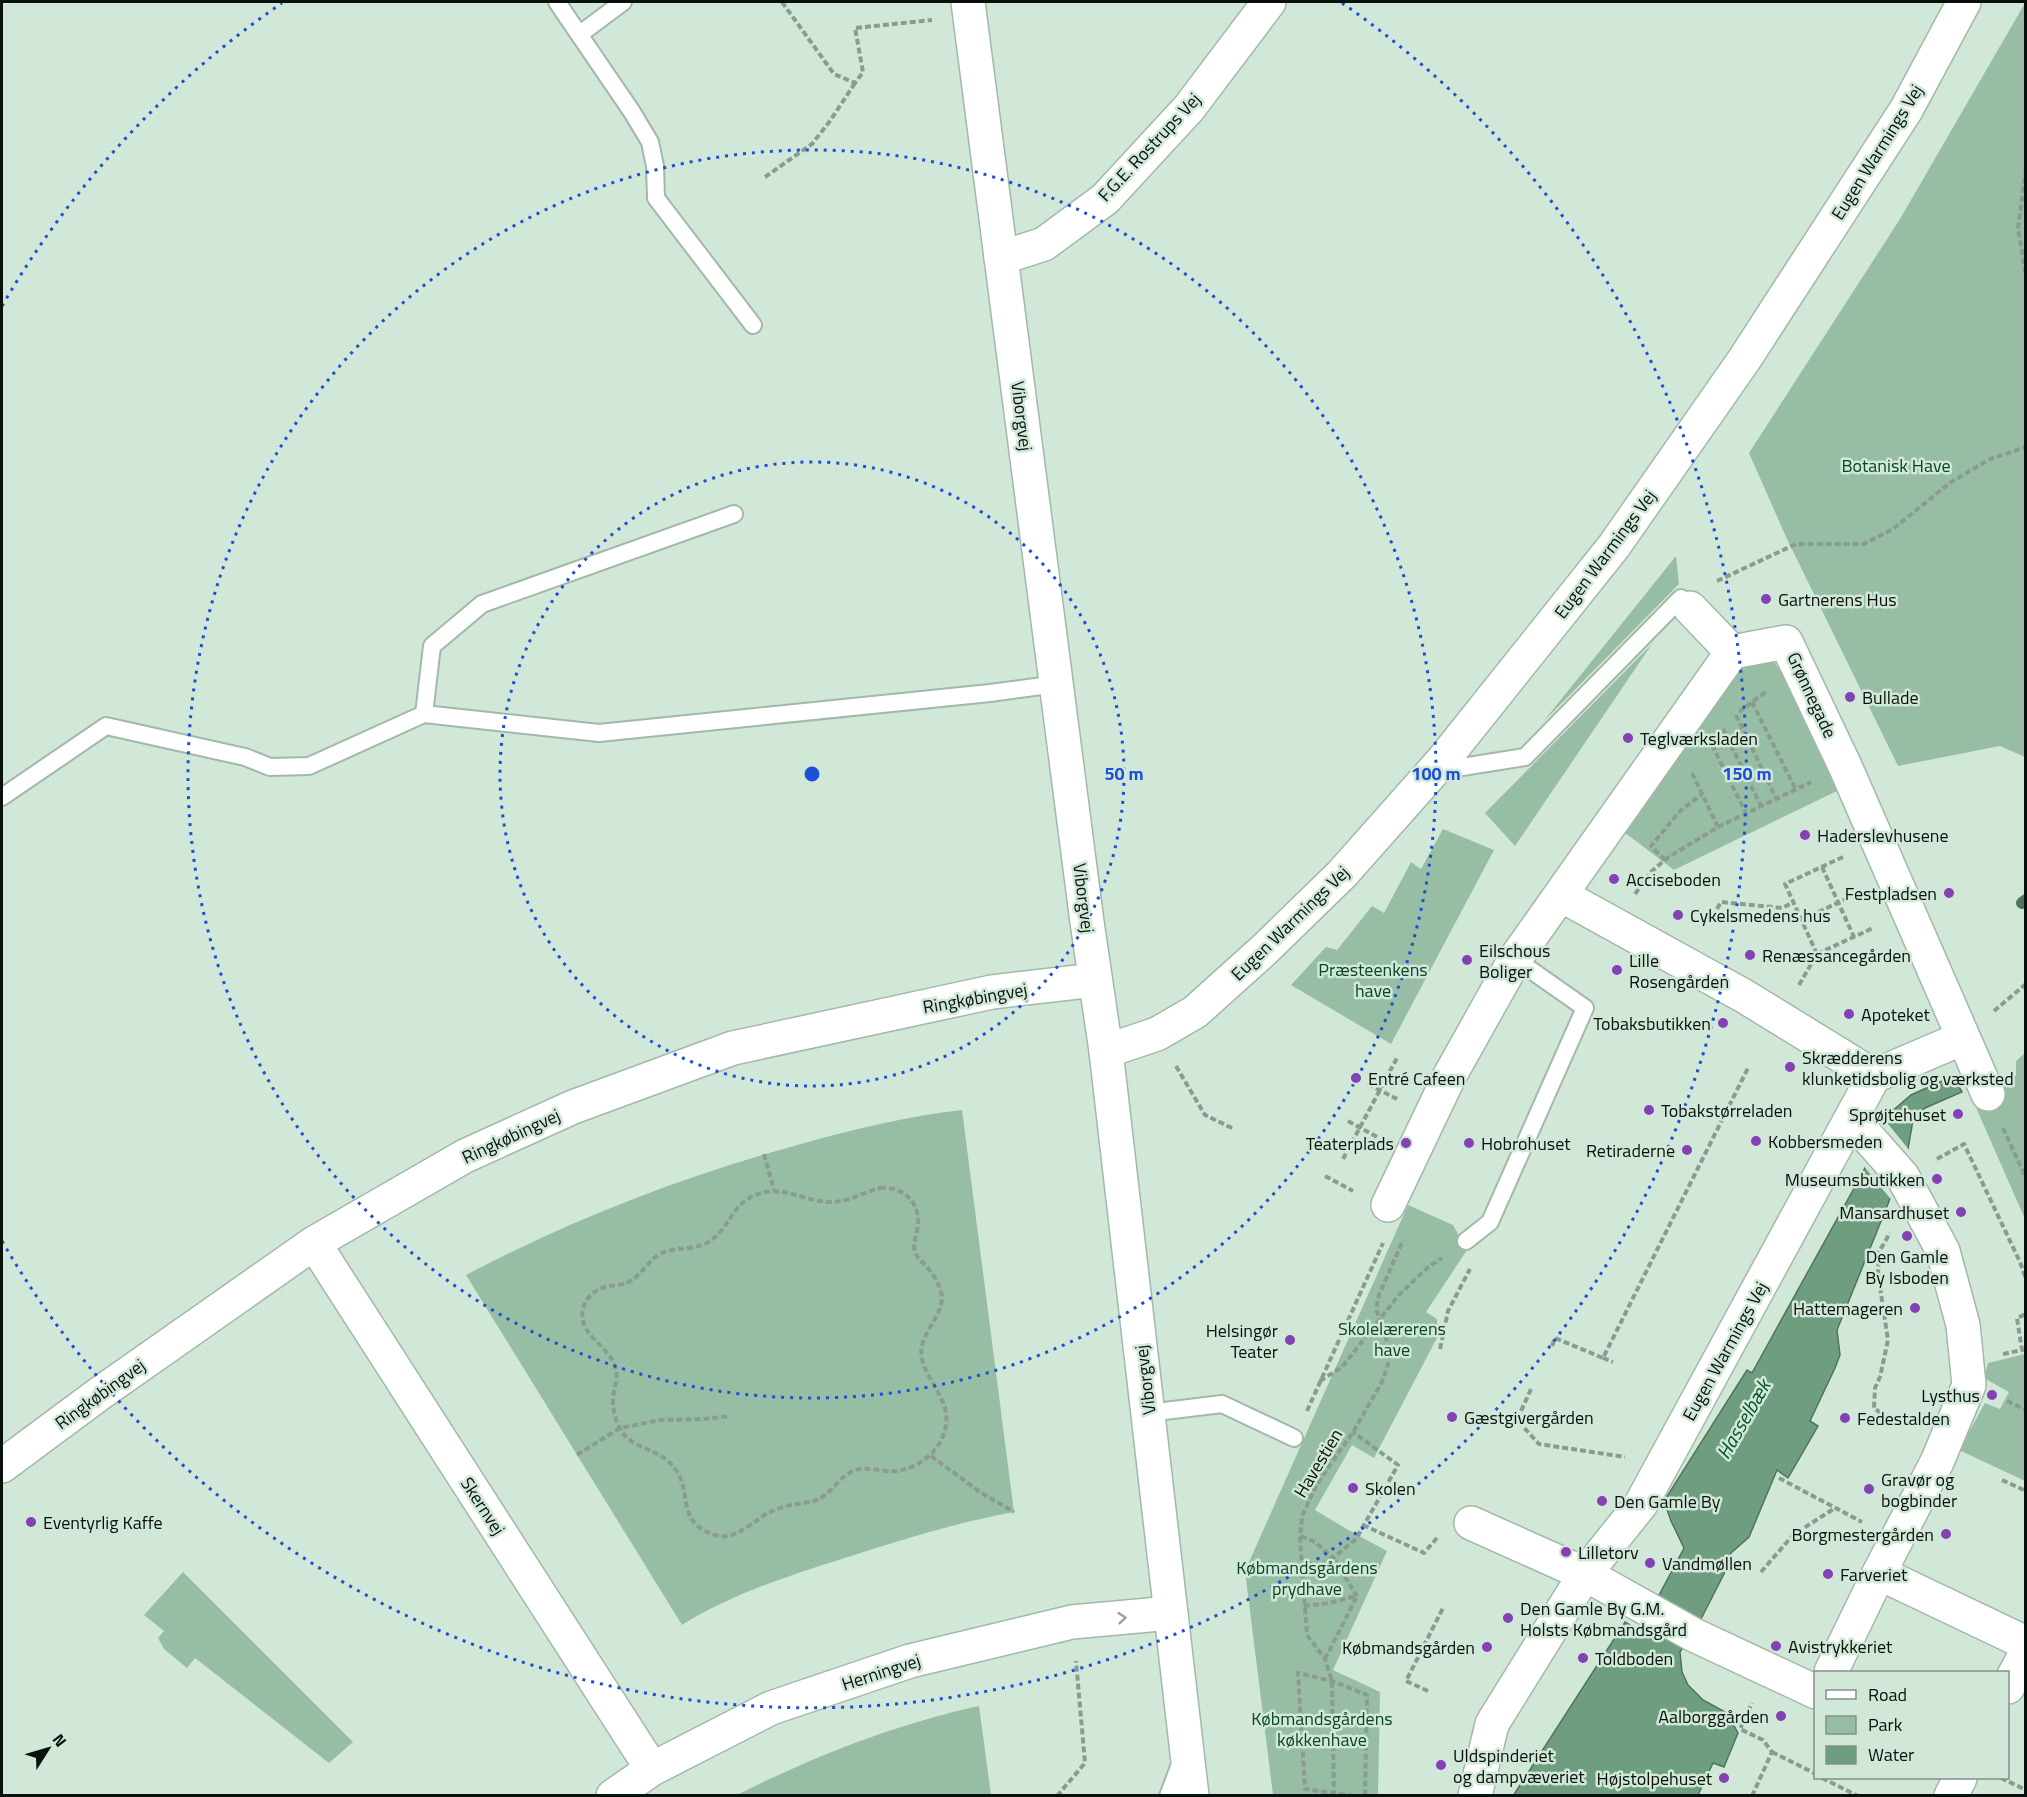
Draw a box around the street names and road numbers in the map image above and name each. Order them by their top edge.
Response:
street label: Eugen Warmings Vej [1824,79,1930,225]
street label: F.G.E. Rostrups Vej [1091,86,1207,208]
street label: Viborgvej [1004,379,1040,453]
street label: Eugen Warmings Vej [1547,484,1663,624]
street label: Grønnegade [1780,648,1844,742]
street label: Eugen Warmings Vej [1225,859,1355,987]
street label: Viborgvej [1066,861,1102,935]
street label: Ringkøbingvej [921,976,1029,1020]
street label: Ringkøbingvej [457,1101,565,1171]
street label: Eugen Warmings Vej [1676,1276,1774,1426]
street label: Viborgvej [1127,1343,1163,1417]
street label: Ringkøbingvej [49,1352,151,1436]
street label: Havestien [1287,1423,1349,1503]
street label: Skernvej [454,1472,512,1540]
street label: Herningvej [838,1647,924,1697]

